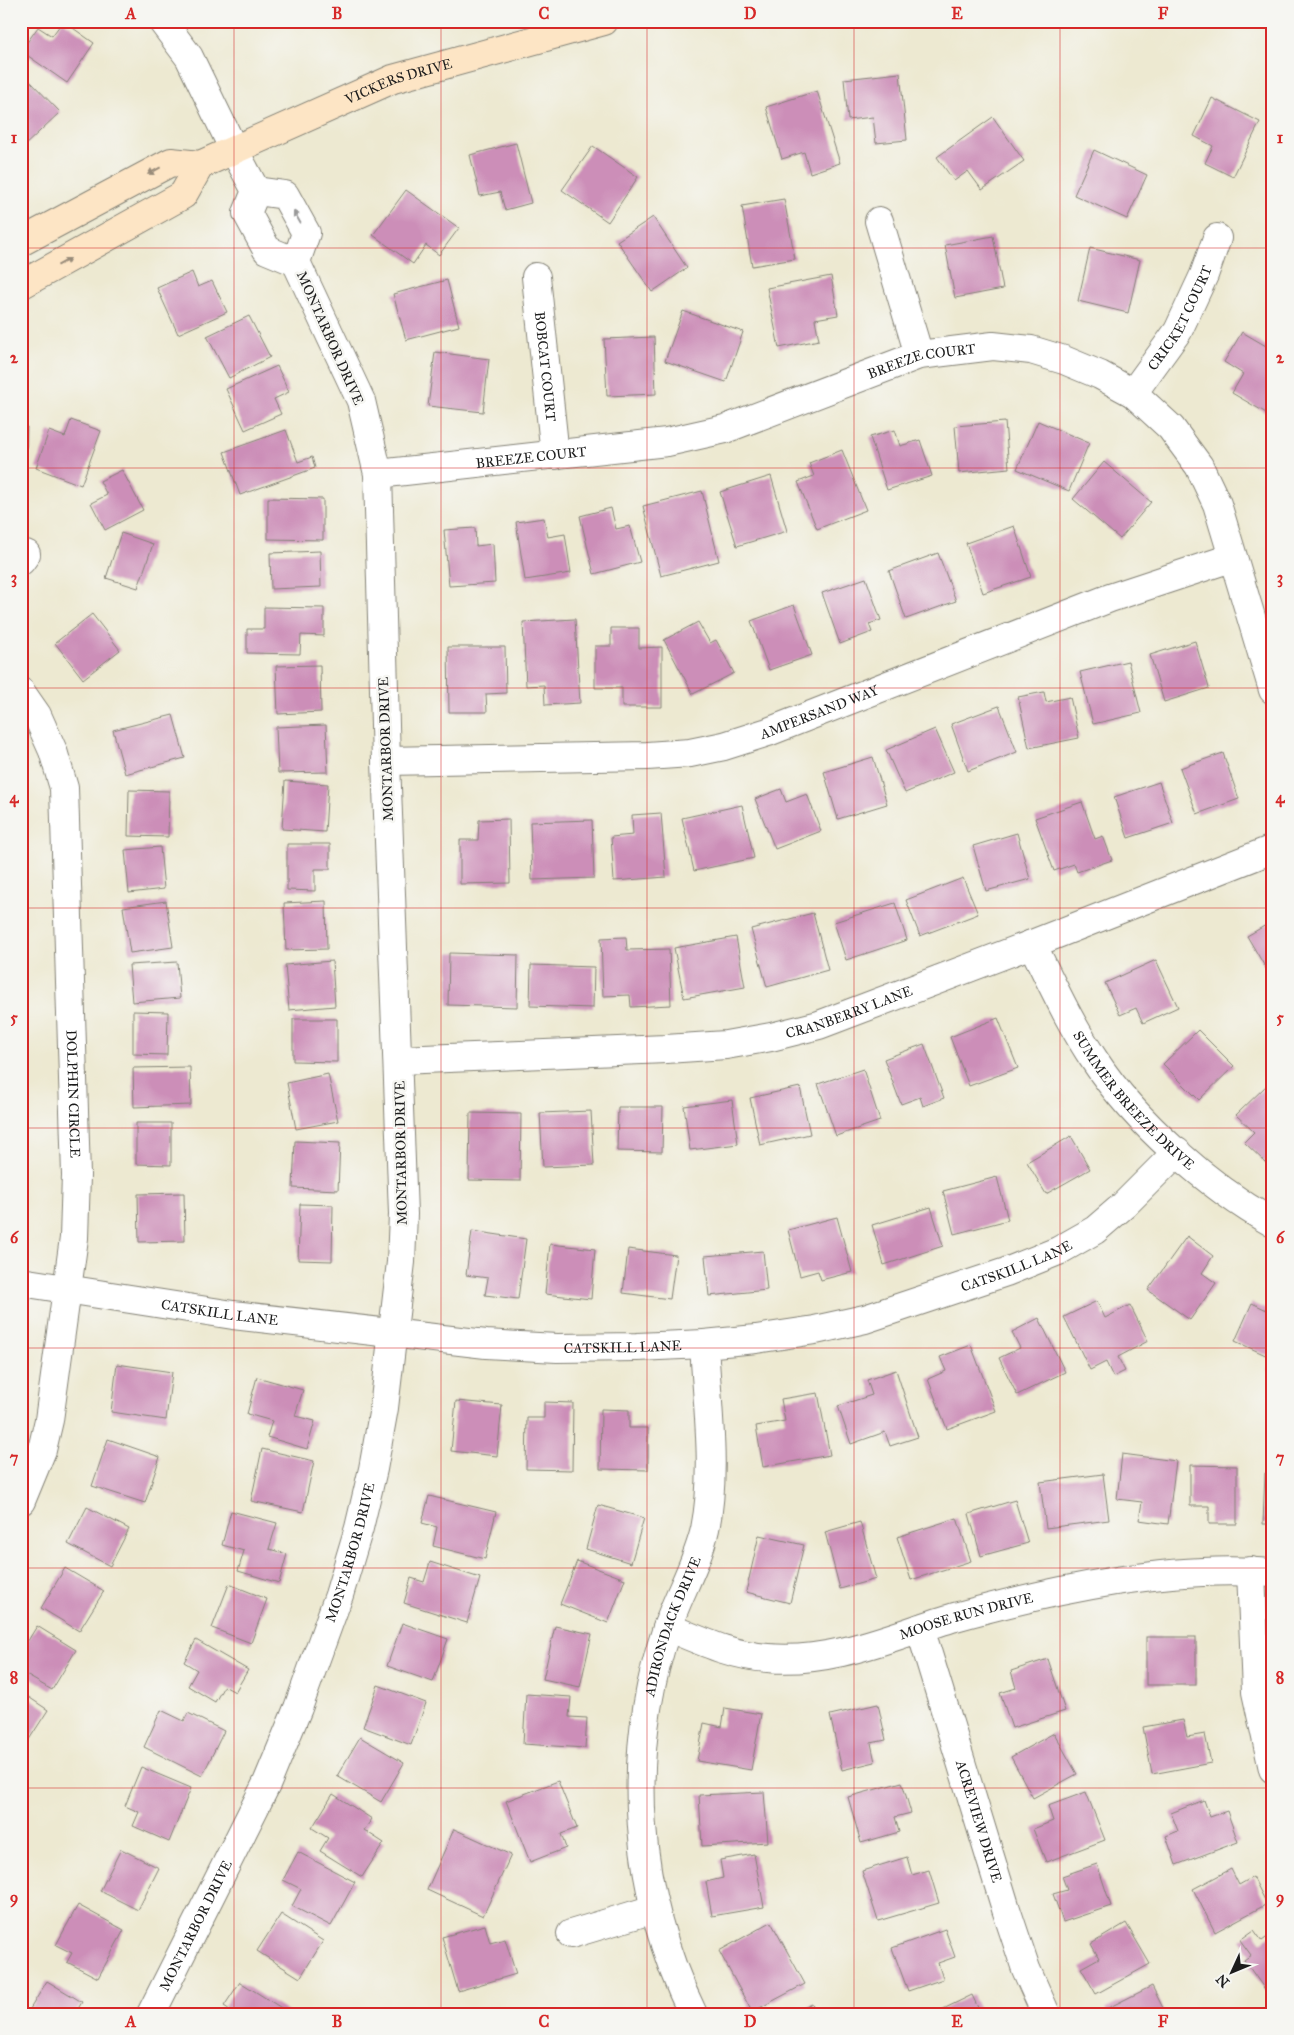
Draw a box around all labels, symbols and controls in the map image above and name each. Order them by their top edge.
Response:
text: A [125,4,137,23]
text: B [332,4,342,23]
text: C [539,4,550,23]
text: D [744,4,757,23]
text: E [951,4,963,23]
text: F [1158,4,1169,23]
street label: VICKERS DRIVE [341,55,454,108]
text: 1 [11,128,18,147]
text: 1 [1277,128,1284,147]
one-way arrow [147,167,161,175]
one-way arrow [293,210,301,224]
one-way arrow [57,257,70,266]
street label: CRICKET COURT [1144,263,1215,374]
street label: MONTARBOR DRIVE [293,269,367,407]
street label: BOBCAT COURT [531,311,560,423]
street label: BREEZE COURT [865,340,977,382]
text: 2 [10,348,19,367]
text: 2 [1276,348,1285,367]
street label: BREEZE COURT [475,442,588,472]
text: 3 [11,568,17,588]
text: 3 [1277,568,1283,588]
street label: MONTARBOR DRIVE [375,677,397,821]
street label: AMPERSAND WAY [757,681,882,743]
text: 4 [10,788,20,808]
text: 4 [1276,788,1286,808]
street label: CRANBERRY LANE [784,982,915,1042]
text: 5 [10,1008,18,1027]
text: 5 [1276,1008,1284,1027]
street label: SUMMER BREEZE DRIVE [1070,1028,1198,1173]
street label: DOLPHIN CIRCLE [63,1030,84,1158]
street label: MONTARBOR DRIVE [391,1081,411,1225]
text: 6 [10,1228,19,1247]
text: 6 [1276,1228,1285,1247]
street label: CATSKILL LANE [959,1236,1075,1295]
street label: CATSKILL LANE [160,1295,279,1329]
street label: CATSKILL LANE [564,1337,682,1356]
text: 7 [10,1448,19,1467]
text: 7 [1276,1448,1285,1467]
street label: MONTARBOR DRIVE [321,1481,378,1624]
street label: ADIRONDACK DRIVE [641,1554,704,1699]
street label: MOOSE RUN DRIVE [897,1589,1035,1643]
text: 8 [10,1668,18,1687]
text: 8 [1276,1668,1284,1687]
street label: ACREVIEW DRIVE [952,1757,1006,1884]
street label: MONTARBOR DRIVE [155,1857,235,1994]
text: 9 [10,1888,18,1908]
text: 9 [1276,1888,1284,1908]
north arrow [1206,1948,1256,1998]
text: N [1213,1970,1233,1991]
text: A [125,2012,137,2031]
text: B [332,2012,342,2031]
text: C [539,2012,550,2031]
text: D [744,2012,757,2031]
text: E [951,2012,963,2031]
text: F [1158,2012,1169,2031]

